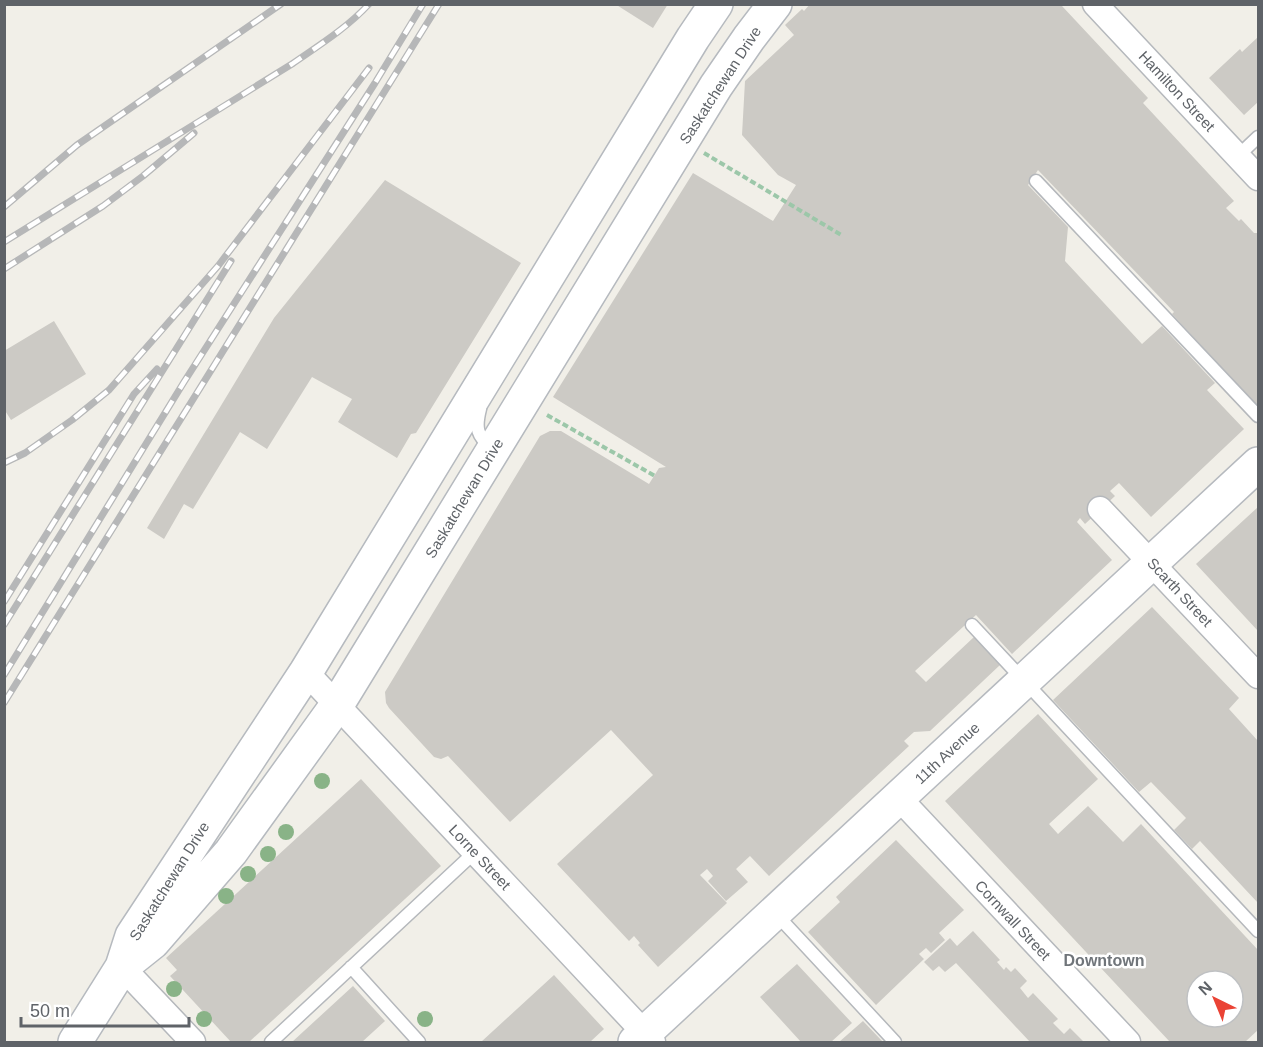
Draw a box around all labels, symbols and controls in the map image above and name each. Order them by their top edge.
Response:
street label: Saskatchewan Drive [676,23,764,147]
street label: Hamilton Street [1136,47,1219,135]
street label: Saskatchewan Drive [422,435,506,561]
street label: Scarth Street [1144,554,1217,630]
street label: 11th Avenue [911,719,983,787]
street label: Saskatchewan Drive [126,819,212,943]
street label: Lorne Street [446,821,515,894]
street label: Cornwall Street [972,877,1055,964]
district label: Downtown [1064,952,1144,969]
north arrow [1185,969,1245,1029]
text: N [1195,978,1215,999]
scale bar [21,990,189,1028]
text: 50 m [30,1001,70,1021]

